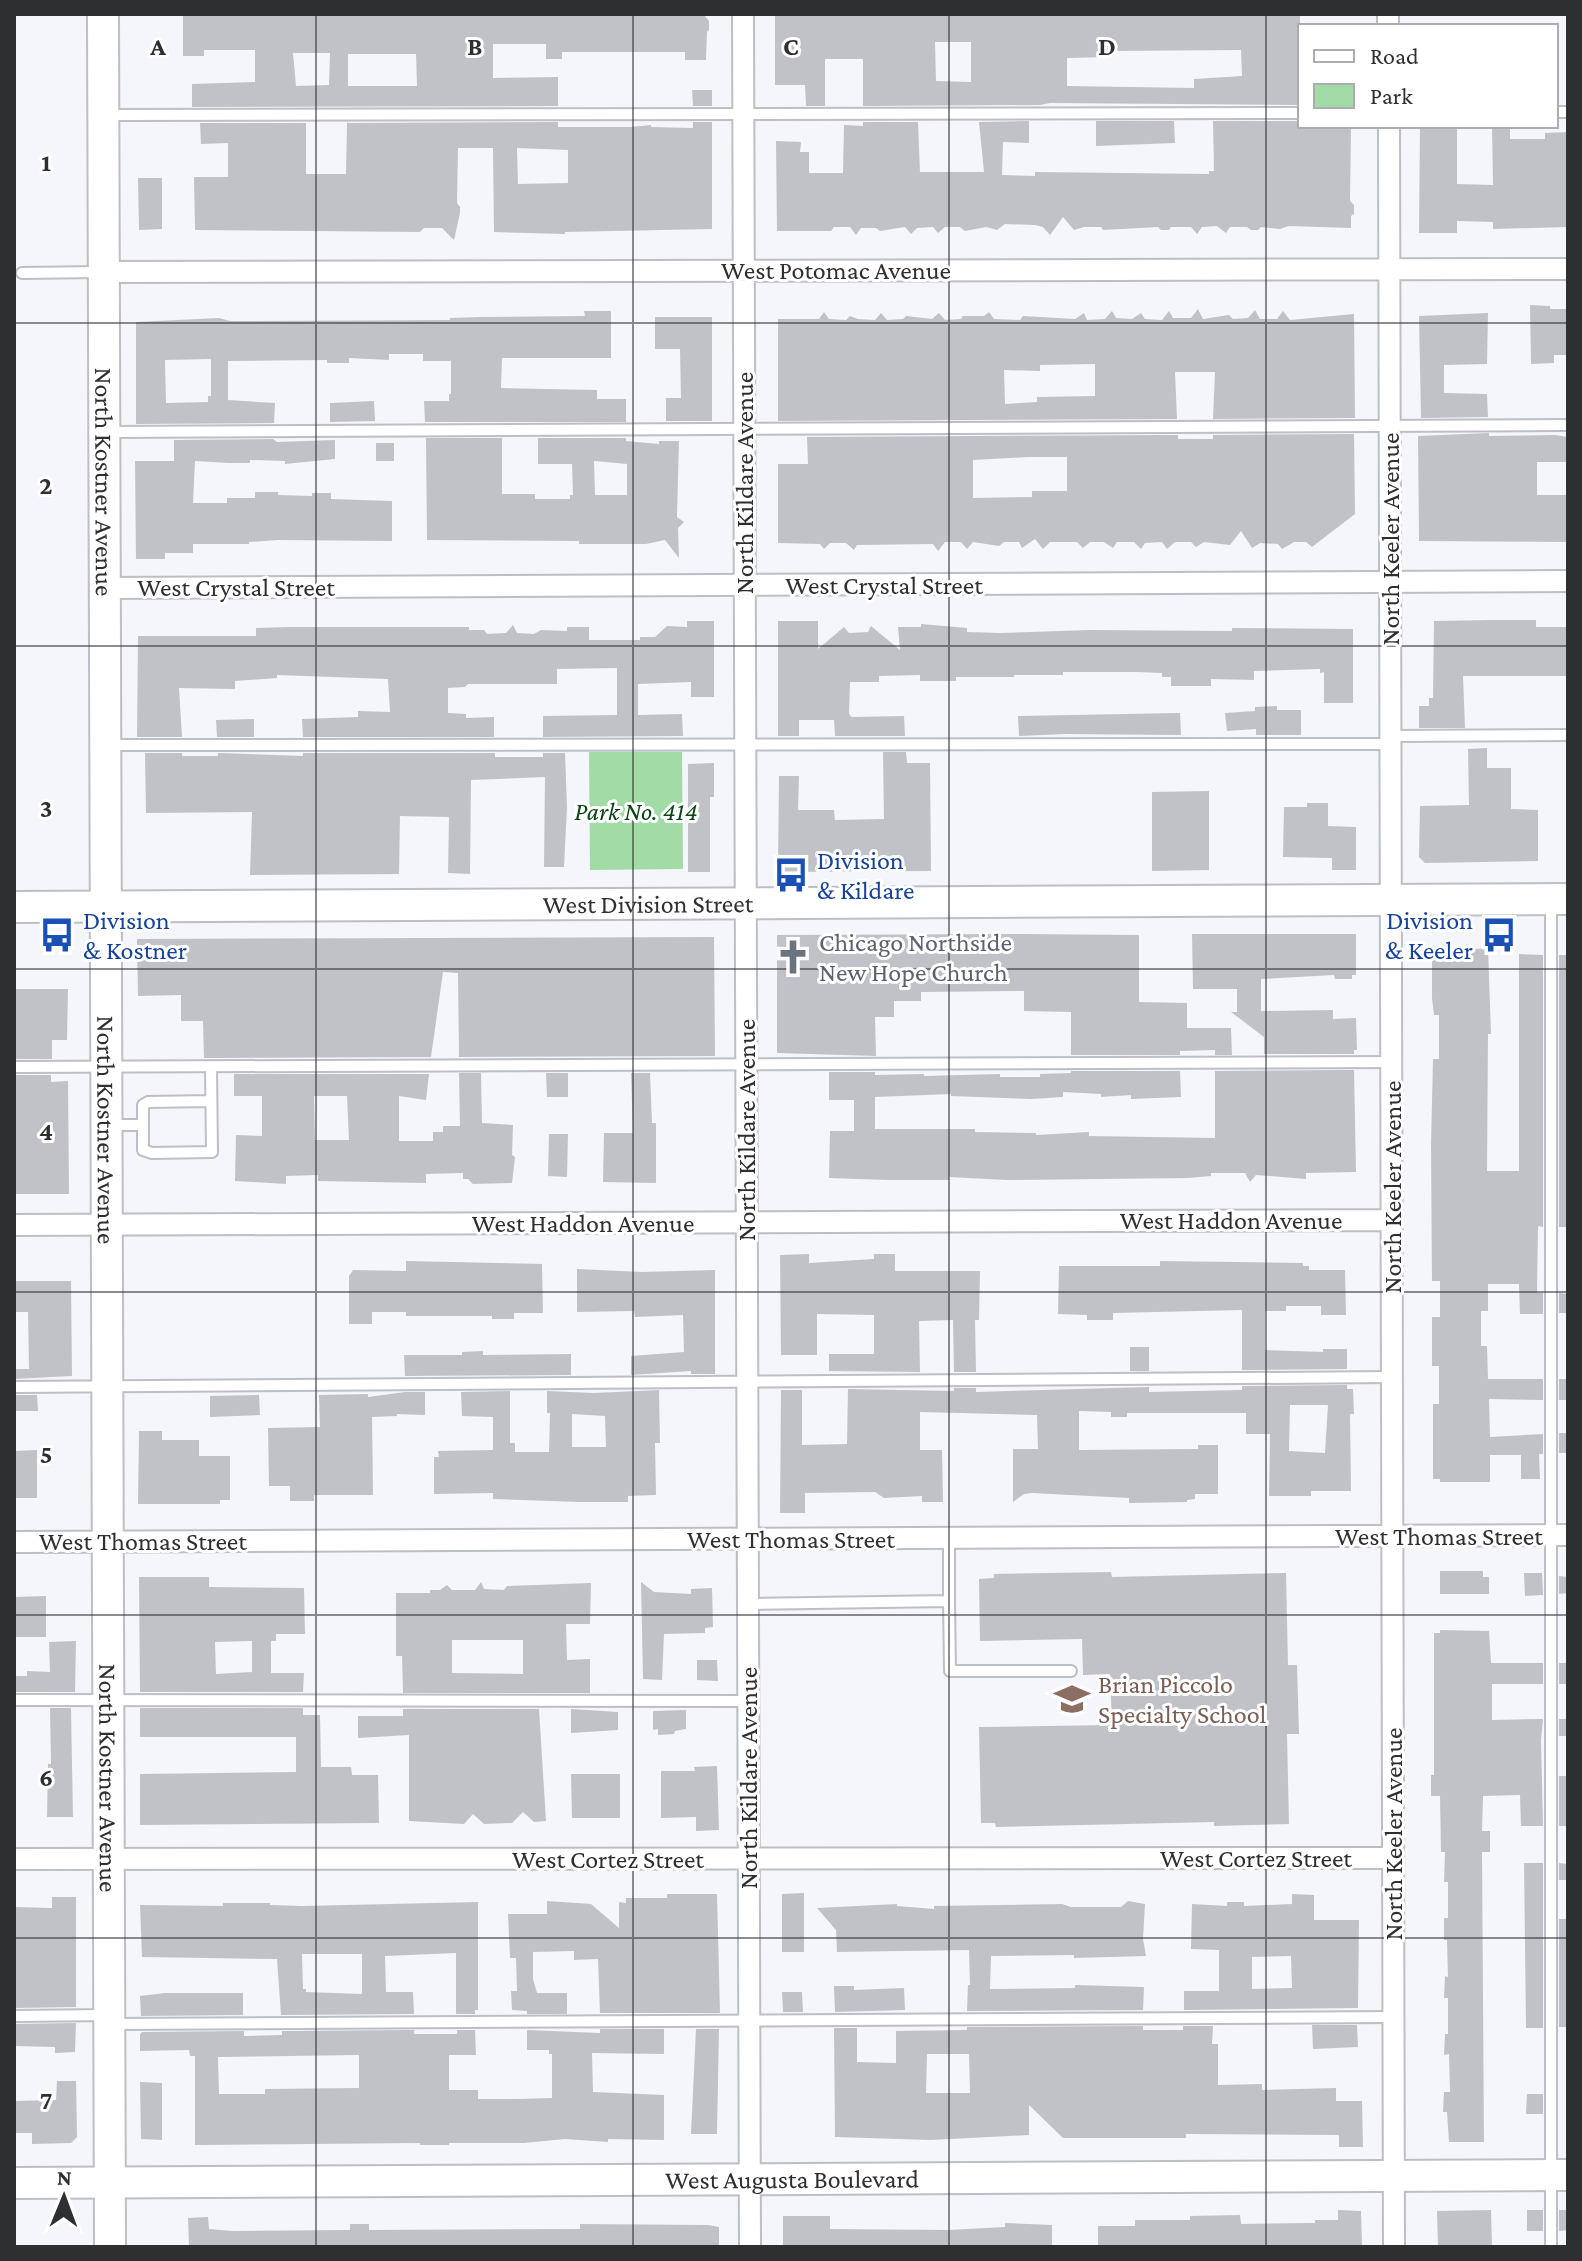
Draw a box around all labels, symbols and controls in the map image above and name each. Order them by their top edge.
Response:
legend [1298,24,1558,128]
text: A [149,32,166,61]
text: B [467,32,483,61]
text: C [783,32,799,61]
text: D [1098,32,1116,61]
text: Road [1370,42,1419,69]
text: Park [1370,82,1413,109]
text: 1 [41,148,51,177]
street label: West Potomac Avenue [721,256,951,285]
street label: North Kostner Avenue [89,367,119,597]
street label: North Kildare Avenue [730,372,759,594]
street label: North Keeler Avenue [1376,433,1405,645]
text: 2 [39,471,53,500]
street label: West Crystal Street [785,571,983,600]
street label: West Crystal Street [137,573,335,602]
text: 3 [40,794,52,823]
park label: Park No. 414 [574,797,698,826]
place label: Division & Kildare [817,846,914,905]
bus stop icon: Division & Kildare [772,856,810,894]
street label: West Division Street [543,889,754,919]
place label: Division & Kostner [83,906,187,965]
place label: Division & Keeler [1385,906,1473,965]
bus stop icon: Division & Kostner [38,916,76,954]
bus stop icon: Division & Keeler [1480,916,1518,954]
place label: Chicago Northside New Hope Church [819,928,1012,987]
church icon: Chicago Northside New Hope Church [774,938,812,976]
street label: North Kostner Avenue [91,1015,121,1245]
street label: North Kildare Avenue [732,1019,761,1241]
street label: North Keeler Avenue [1378,1081,1407,1293]
text: 4 [39,1117,53,1146]
street label: West Haddon Avenue [1120,1206,1342,1235]
street label: West Haddon Avenue [472,1209,694,1238]
text: 5 [40,1440,52,1469]
street label: West Thomas Street [1335,1522,1543,1551]
street label: West Thomas Street [687,1525,895,1554]
street label: West Thomas Street [39,1527,247,1556]
street label: North Kostner Avenue [93,1663,123,1893]
street label: North Kildare Avenue [734,1667,763,1889]
place label: Brian Piccolo Specialty School [1098,1670,1267,1729]
school or university icon: Brian Piccolo Specialty School [1053,1680,1091,1718]
street label: North Keeler Avenue [1379,1728,1408,1940]
text: 6 [39,1763,53,1792]
street label: West Cortez Street [1160,1844,1352,1873]
street label: West Cortez Street [512,1845,704,1874]
text: 7 [40,2086,52,2115]
north arrow [24,2157,104,2237]
street label: West Augusta Boulevard [665,2164,919,2195]
text: N [57,2165,72,2190]

